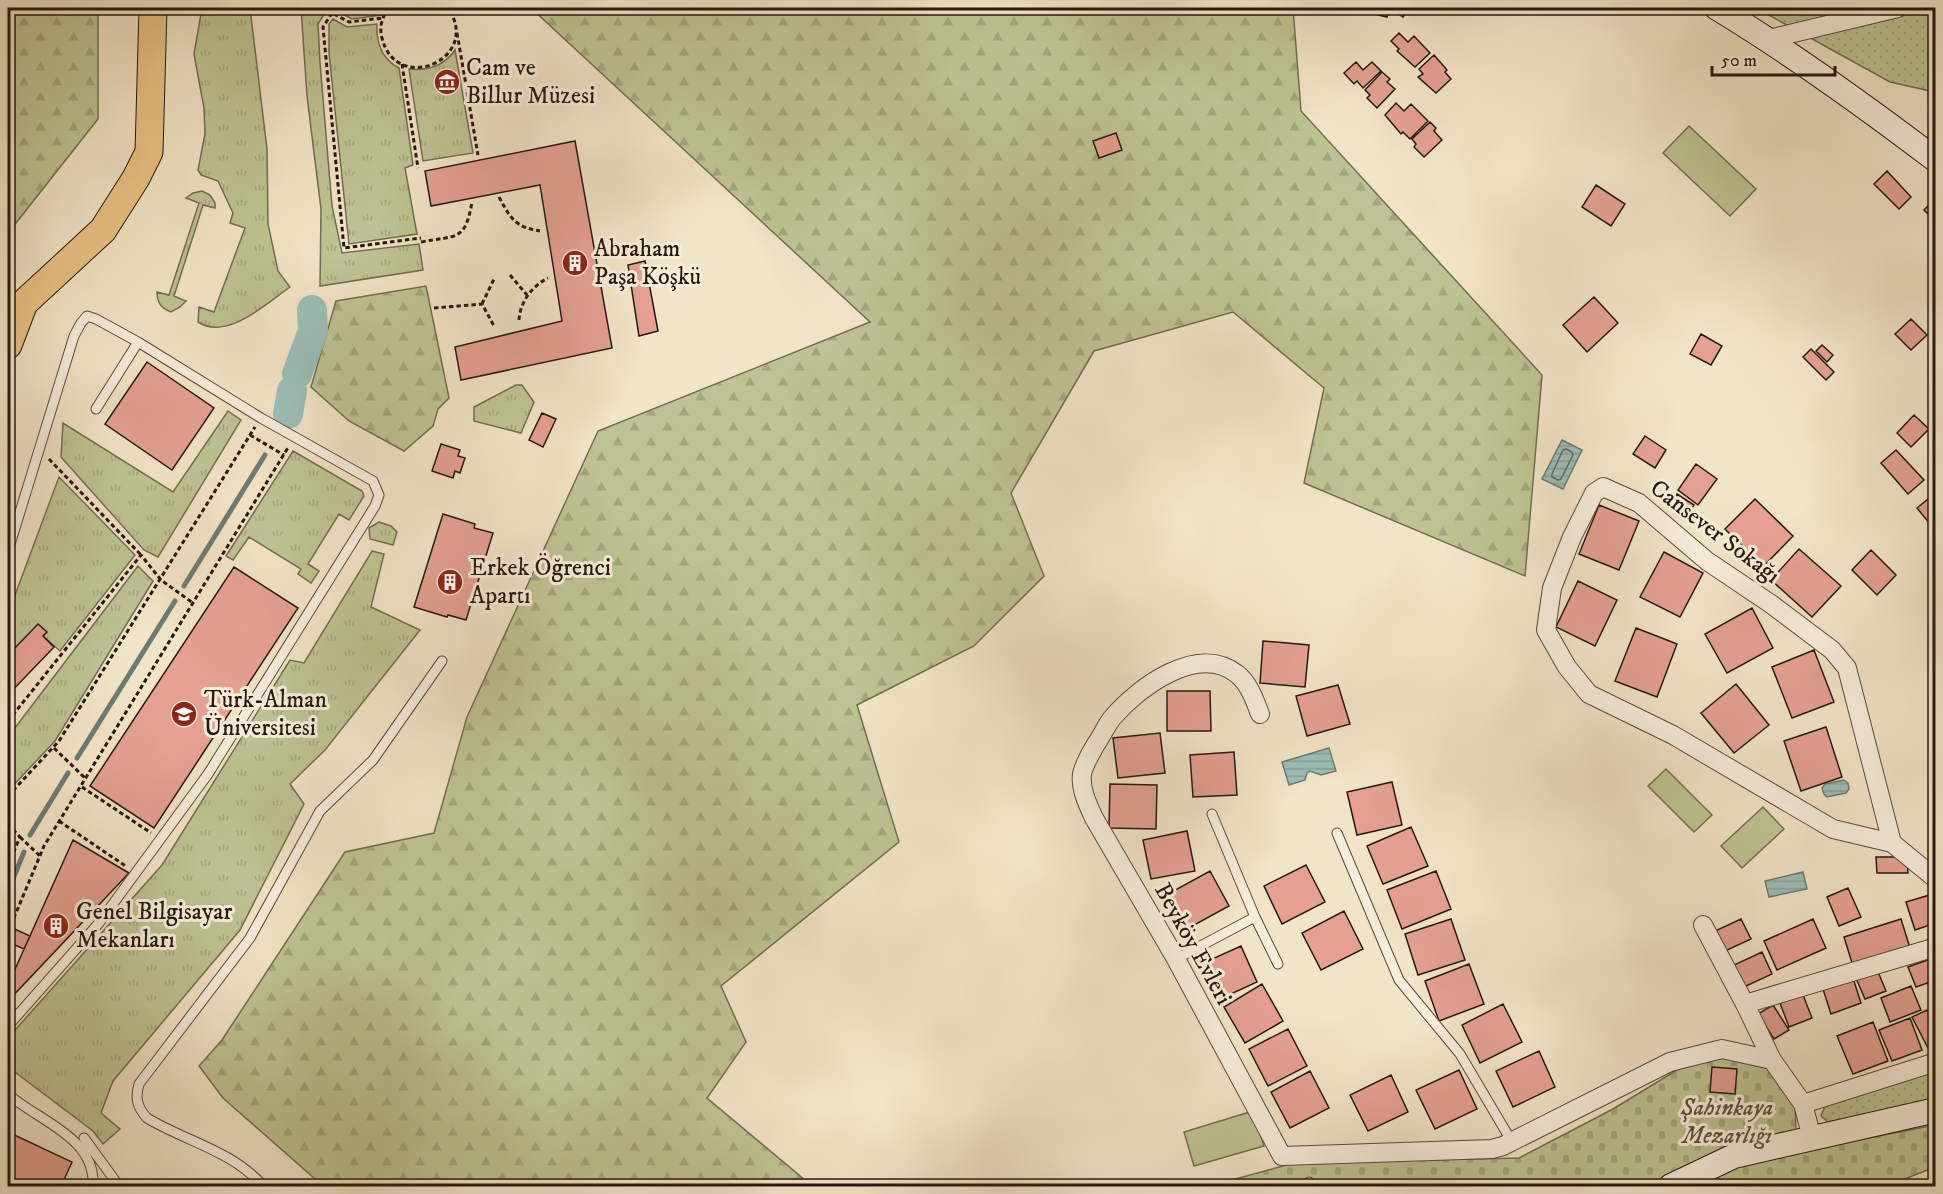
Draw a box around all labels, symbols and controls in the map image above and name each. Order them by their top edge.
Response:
scale bar [1712,39,1835,77]
text: 50 m [1721,50,1757,72]
place label: Cam ve Billur Müzesi [466,53,595,111]
museum icon: Cam ve Billur Müzesi [432,67,462,97]
place label: Abraham Paşa Köşkü [594,234,701,292]
building icon: Abraham Paşa Köşkü [560,248,590,278]
street label: Cansever Sokağı [1644,473,1786,591]
place label: Erkek Öğrenci Apartı [470,553,611,611]
building icon: Erkek Öğrenci Apartı [435,567,465,597]
place label: Türk-Alman Üniversitesi [204,685,327,743]
school or university icon: Türk-Alman Üniversitesi [169,699,199,729]
street label: Beyköy Evleri [1147,878,1239,1010]
place label: Genel Bilgisayar Mekanları [76,897,232,955]
building icon: Genel Bilgisayar Mekanları [41,911,71,941]
park label: Şahinkaya Mezarlığı [1680,1093,1773,1151]

